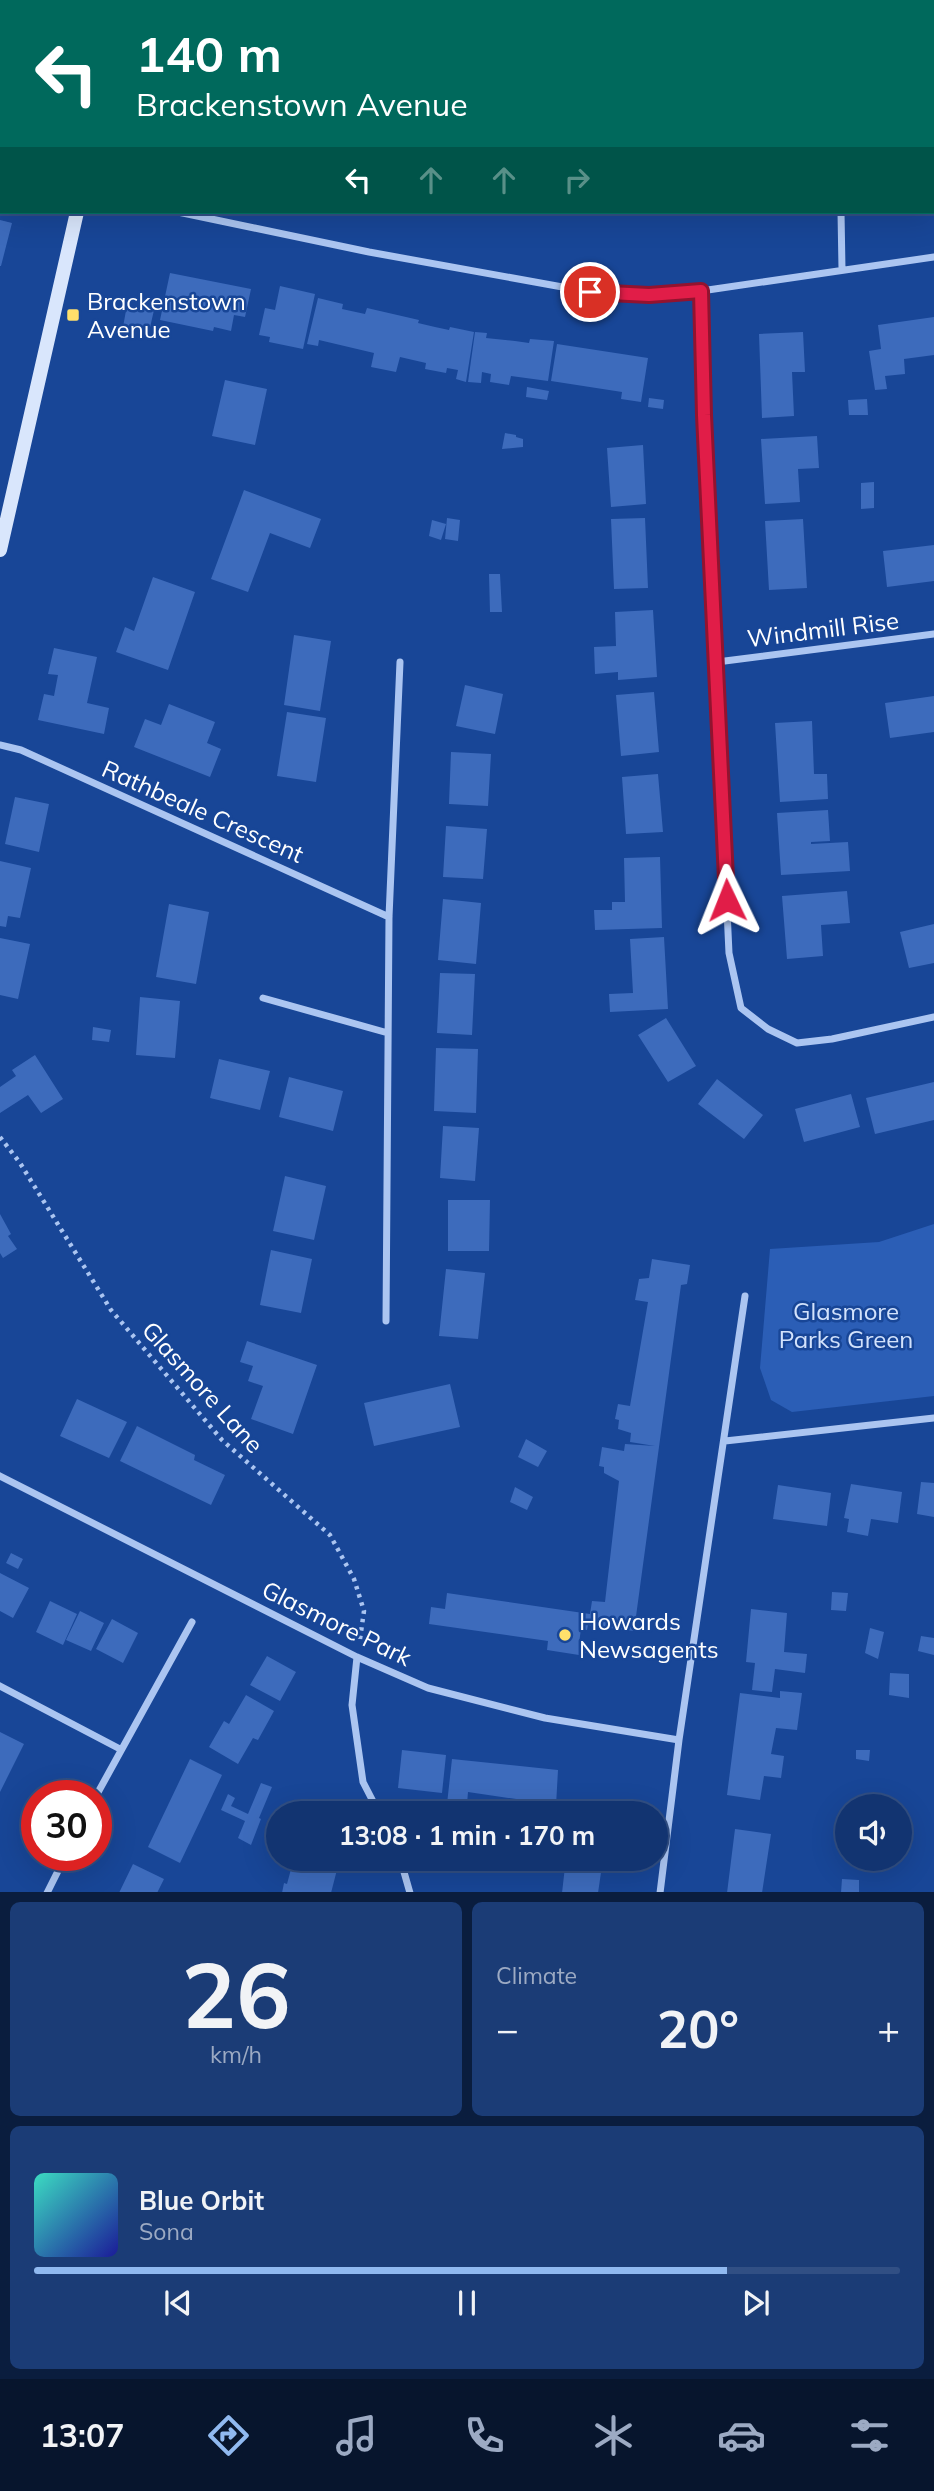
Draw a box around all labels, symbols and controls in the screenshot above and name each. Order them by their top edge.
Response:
text: 140 m [136,23,282,84]
icon: left [21,28,112,119]
text: Brackenstown Avenue [136,84,468,124]
icon: left [339,161,377,199]
icon: ahead [412,161,450,199]
icon: ahead [485,161,523,199]
icon: right [558,161,596,199]
pin [560,262,620,322]
icon: arrive [571,273,609,311]
place label: Brackenstown Avenue [87,286,246,344]
marker: Brackenstown Avenue [65,307,81,323]
street label: Windmill Rise [745,605,901,653]
street label: Rathbeale Crescent [98,753,308,869]
position arrow [690,863,764,937]
park label: Glasmore Parks Green [779,1296,913,1354]
street label: Glasmore Lane [136,1315,270,1459]
street label: Glasmore Park [257,1574,417,1672]
place label: Howards Newsagents [579,1606,719,1664]
marker: Howards Newsagents [557,1627,573,1643]
speed limit sign: 30 [21,1780,112,1871]
map controls [835,1794,912,1871]
button: sound [835,1794,912,1871]
text: 13:08 · 1 min · 170 m [339,1819,595,1852]
text: 26 [181,1937,291,2051]
text: Climate [496,1961,577,1990]
text: 20° [657,1996,739,2061]
text: − [496,2005,519,2053]
text: + [877,2005,900,2053]
text: km/h [210,2040,262,2069]
text: Blue Orbit [139,2184,264,2217]
text: Sona [139,2217,194,2246]
icon: previous [159,2284,197,2322]
icon: pause [448,2284,486,2322]
icon: next [737,2284,775,2322]
icon: directions [204,2411,253,2460]
icon: music [332,2411,381,2460]
icon: phone [460,2411,509,2460]
icon: climate [589,2411,638,2460]
icon: car [717,2411,766,2460]
icon: filters [845,2411,894,2460]
text: 13:07 [40,2415,124,2455]

